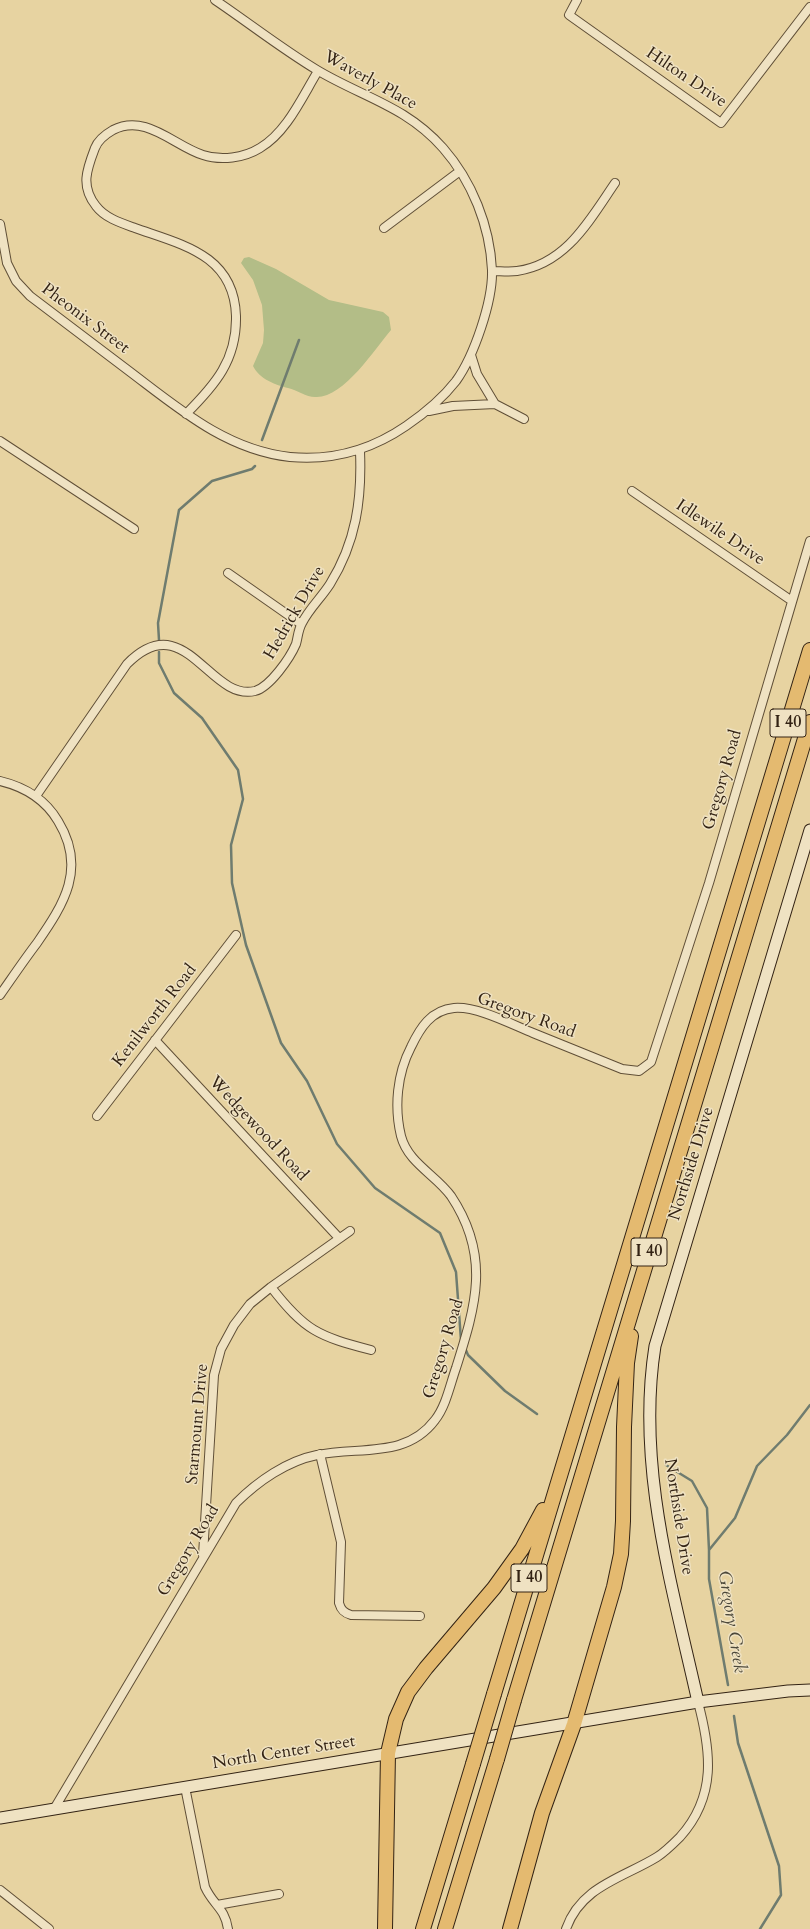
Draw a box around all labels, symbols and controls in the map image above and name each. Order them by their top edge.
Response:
street label: Hilton Drive [642,43,730,113]
street label: Waverly Place [320,47,420,115]
street label: Pheonix Street [37,279,133,359]
street label: Idlewile Drive [672,496,768,570]
street label: Hedrick Drive [260,563,330,663]
road number: I 40 [770,709,806,737]
street label: Gregory Road [699,728,747,832]
street label: Kenilworth Road [109,961,201,1071]
street label: Gregory Road [474,989,578,1043]
street label: Wedgewood Road [204,1072,312,1186]
street label: Northside Drive [665,1105,719,1223]
road number: I 40 [631,1238,667,1266]
street label: Gregory Road [419,1297,469,1401]
street label: Starmount Drive [183,1363,213,1485]
street label: Northside Drive [659,1457,697,1577]
street label: Gregory Road [154,1502,224,1600]
road number: I 40 [511,1564,547,1592]
water label: Gregory Creek [712,1569,750,1675]
street label: North Center Street [211,1732,357,1774]

